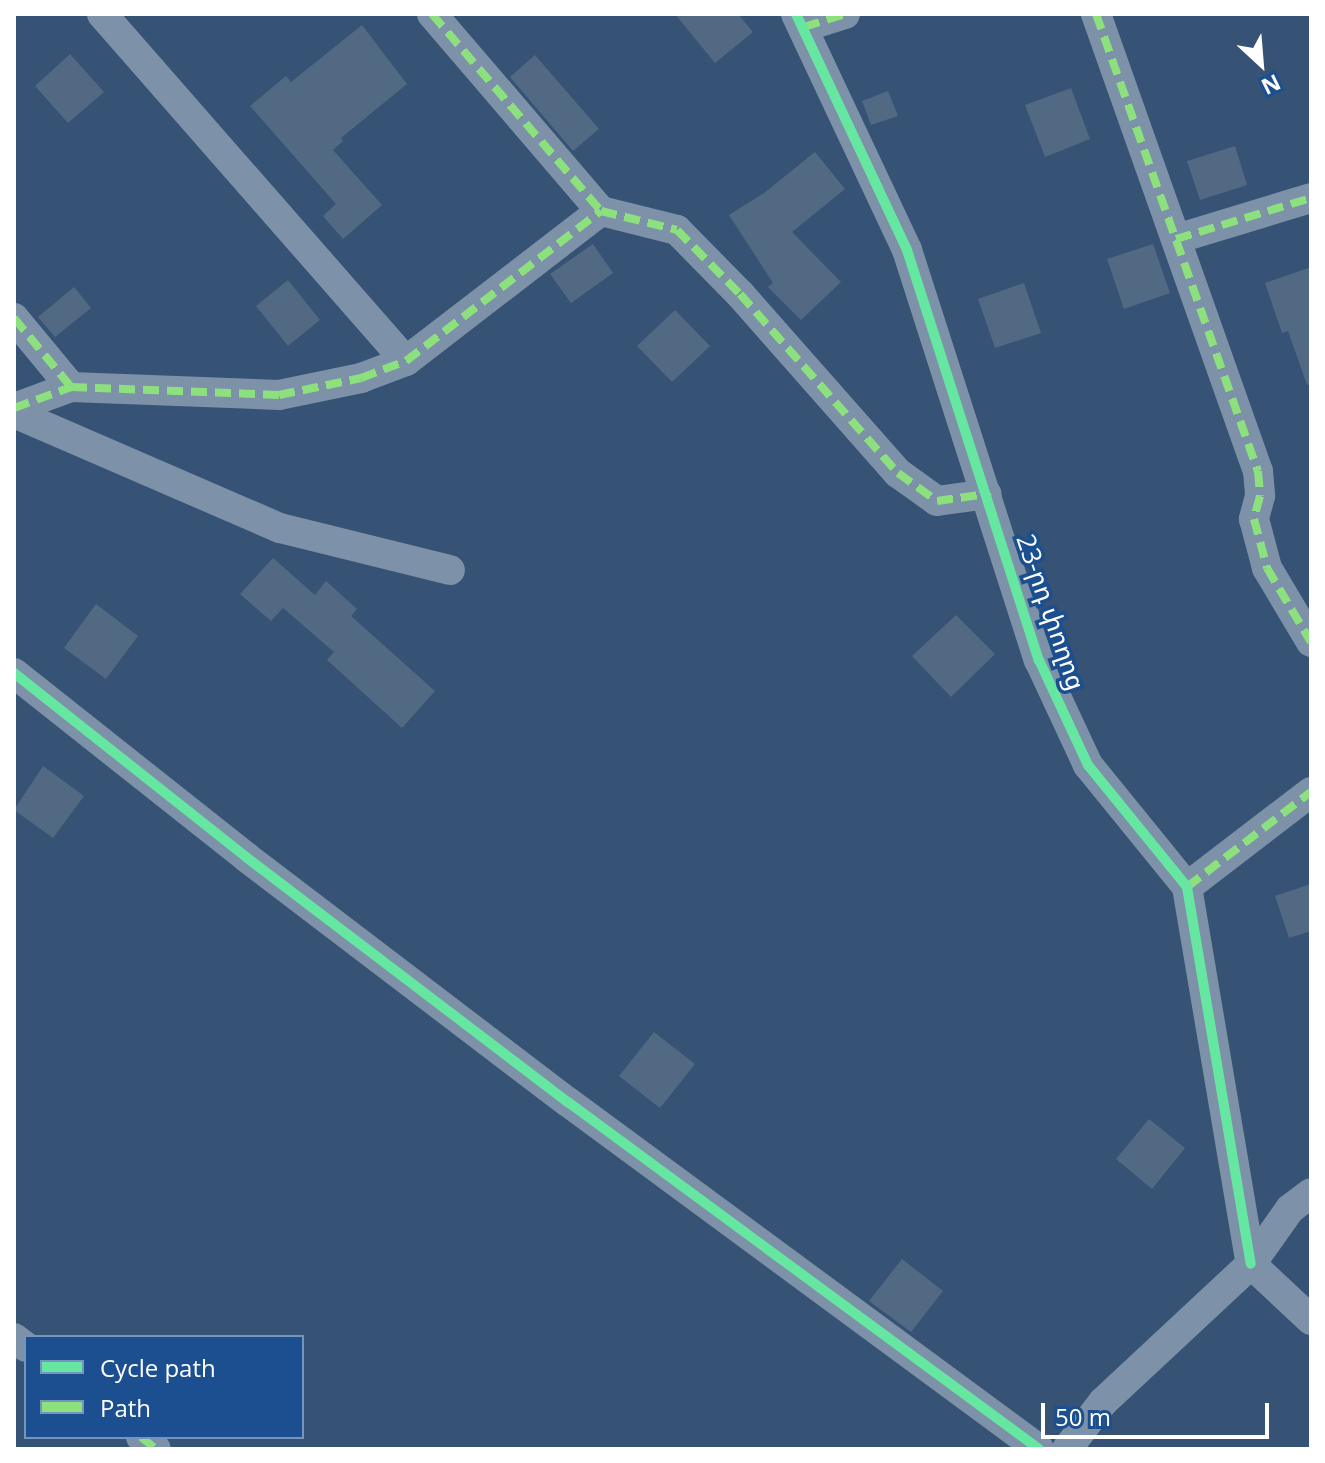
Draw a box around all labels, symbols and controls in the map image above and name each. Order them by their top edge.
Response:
north arrow [1221,24,1301,104]
text: N [1257,68,1286,103]
street label: 23-րդ փողոց [1010,530,1092,694]
legend [24,1335,304,1439]
text: Cycle path [100,1351,216,1384]
scale bar [1045,1387,1273,1437]
text: Path [100,1391,151,1424]
text: 50 m [1055,1400,1111,1433]

